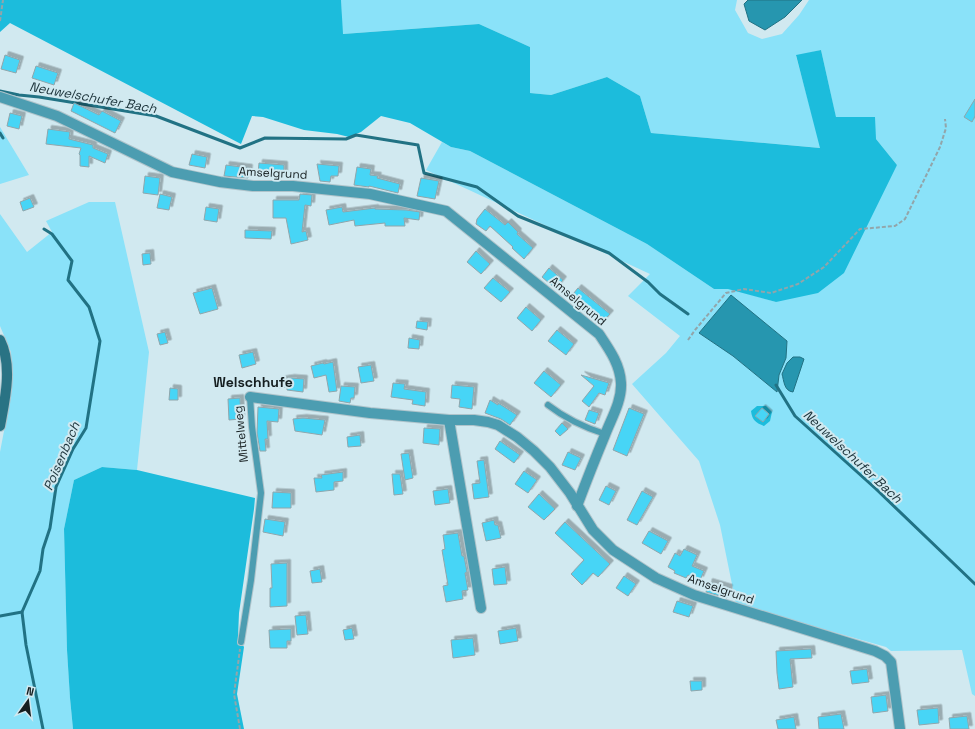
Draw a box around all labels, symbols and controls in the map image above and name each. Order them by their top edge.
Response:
water label: Neuwelschufer Bach [28,78,159,117]
street label: Amselgrund [238,163,308,183]
street label: Amselgrund [546,273,610,329]
district label: Welschhufe [213,373,293,391]
street label: Mittelweg [230,405,252,463]
water label: Neuwelschufer Bach [800,406,906,507]
water label: Poisenbach [39,418,84,493]
street label: Amselgrund [686,570,756,608]
north arrow [8,681,48,721]
text: N [25,684,36,699]

